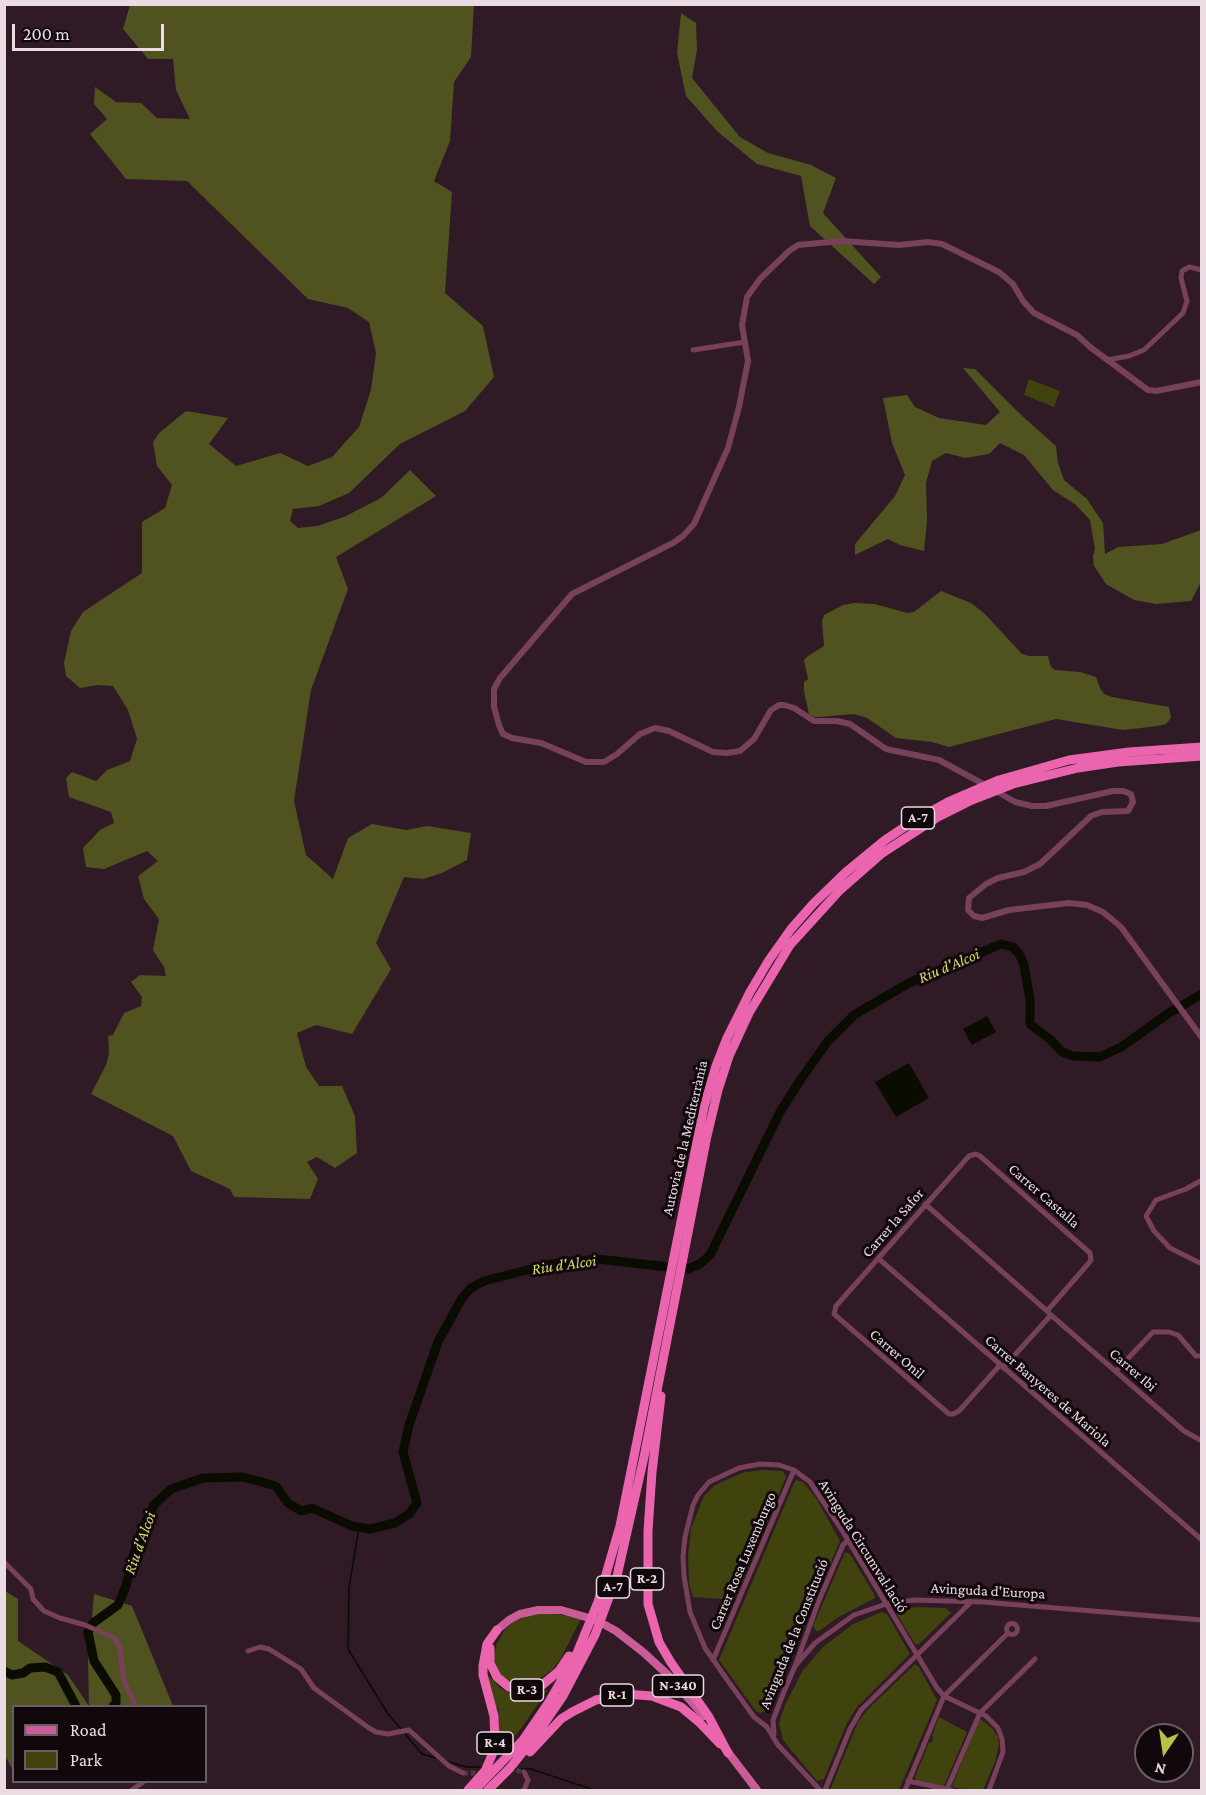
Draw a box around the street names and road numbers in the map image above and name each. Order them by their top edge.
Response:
road number: A-7 [902,807,934,829]
street label: Autovia de la Mediterrània [658,1059,712,1217]
street label: Carrer Castalla [1004,1160,1084,1232]
street label: Carrer la Safor [858,1185,928,1261]
street label: Carrer Onil [866,1325,928,1383]
street label: Carrer Banyeres de Mariola [981,1331,1115,1451]
street label: Carrer Ibi [1106,1345,1160,1395]
street label: Avinguda Circumval·lació [815,1476,911,1616]
street label: Carrer Rosa Luxemburgo [706,1489,780,1633]
street label: Avinguda de la Constitució [756,1556,832,1712]
road number: R-2 [630,1568,664,1590]
road number: A-7 [596,1576,630,1598]
street label: Avinguda d'Europa [930,1579,1046,1603]
road number: N-340 [652,1675,704,1697]
road number: R-3 [510,1679,544,1701]
road number: R-1 [600,1684,634,1706]
road number: R-4 [477,1732,513,1754]

